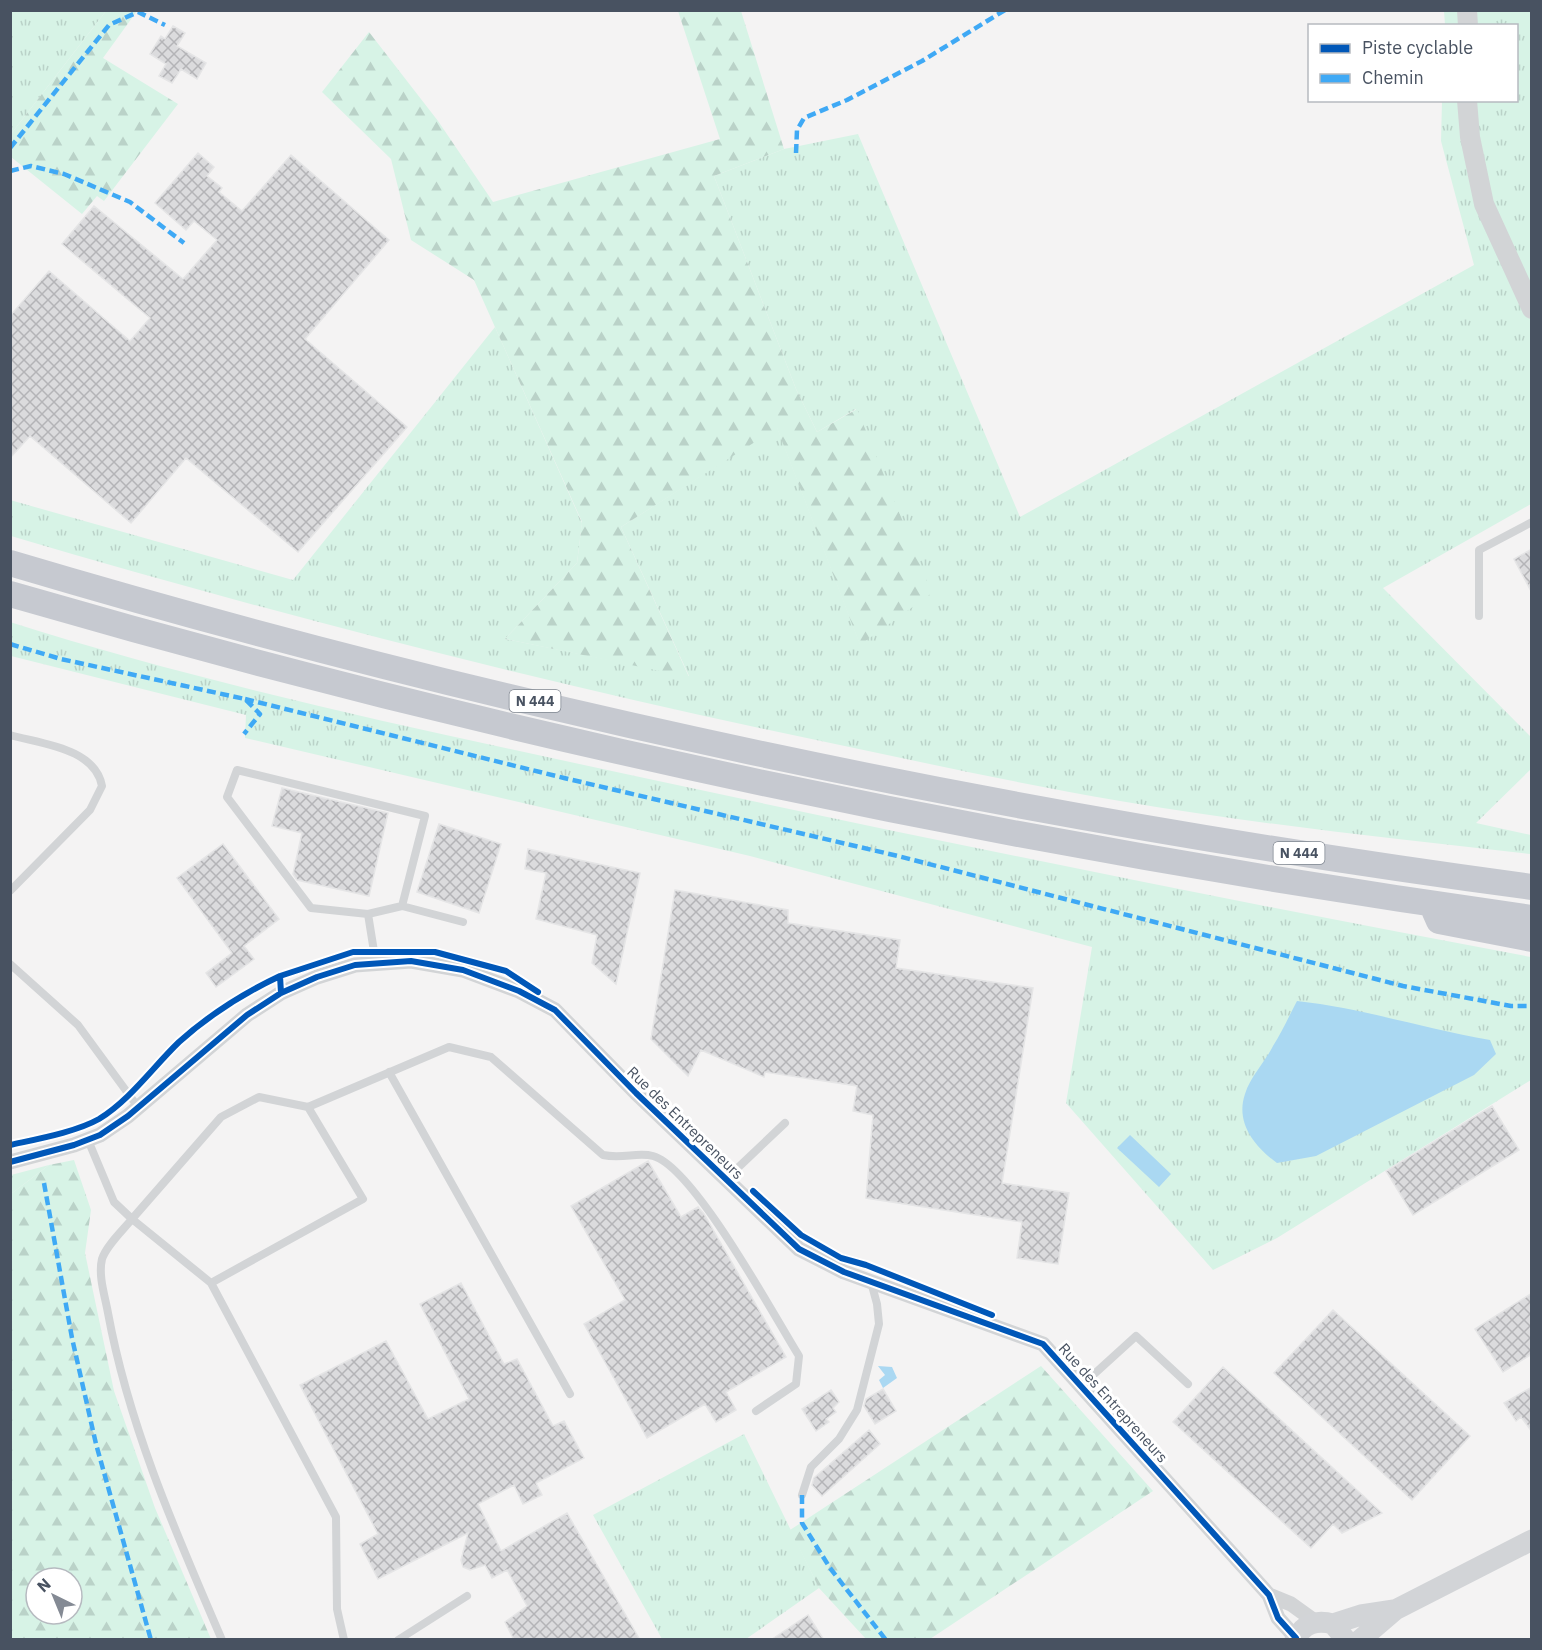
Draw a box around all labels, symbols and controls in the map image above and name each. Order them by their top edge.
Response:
legend [1308,24,1518,102]
text: Piste cyclable [1362,36,1473,59]
text: Chemin [1362,66,1424,89]
road number: N 444 [510,690,560,712]
road number: N 444 [1274,842,1324,864]
street label: Rue des Entrepreneurs [623,1062,747,1183]
street label: Rue des Entrepreneurs [1055,1339,1172,1466]
north arrow [24,1566,84,1626]
text: N [33,1574,55,1596]

